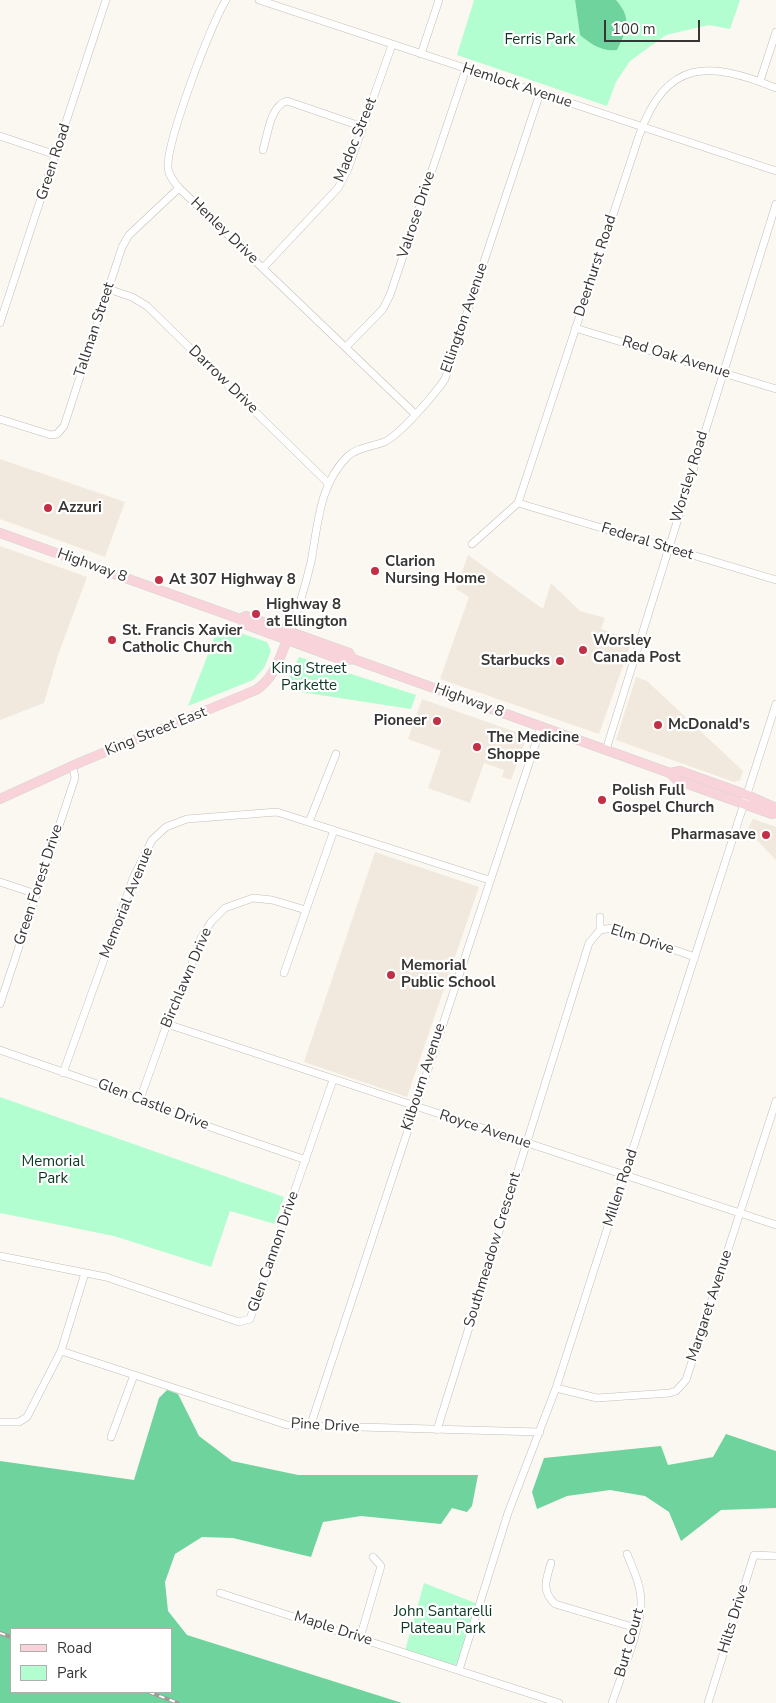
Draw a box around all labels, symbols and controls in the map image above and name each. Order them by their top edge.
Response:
scale bar [606,10,702,42]
text: 100 m [612,19,656,39]
park label: Ferris Park [504,31,576,49]
street label: Hemlock Avenue [460,60,574,112]
street label: Madoc Street [331,95,381,185]
street label: Green Road [33,121,75,203]
street label: Valrose Drive [395,169,439,261]
street label: Henley Drive [186,194,262,268]
street label: Deerhurst Road [571,213,621,319]
street label: Ellington Avenue [438,261,492,375]
street label: Tallman Street [71,280,119,380]
street label: Red Oak Avenue [620,333,732,383]
street label: Darrow Drive [184,342,262,418]
street label: Worsley Road [667,429,713,525]
place label: Azzuri [58,499,102,517]
marker: Azzuri [42,502,54,514]
street label: Federal Street [599,519,695,565]
street label: Highway 8 [55,545,129,587]
place label: Clarion Nursing Home [385,553,485,588]
marker: Clarion Nursing Home [369,565,381,577]
place label: At 307 Highway 8 [169,571,296,589]
marker: At 307 Highway 8 [153,574,165,586]
place label: Highway 8 at Ellington [266,596,347,631]
marker: Highway 8 at Ellington [250,608,262,620]
place label: St. Francis Xavier Catholic Church [122,622,242,657]
place label: Worsley Canada Post [593,632,680,667]
marker: St. Francis Xavier Catholic Church [106,634,118,646]
marker: Worsley Canada Post [577,644,589,656]
place label: Starbucks [481,652,550,670]
marker: Starbucks [554,655,566,667]
park label: King Street Parkette [272,660,346,695]
street label: Highway 8 [432,680,506,722]
street label: King Street East [103,703,209,761]
place label: Pioneer [374,712,427,730]
marker: Pioneer [431,715,443,727]
place label: McDonald's [668,716,750,734]
marker: McDonald's [652,719,664,731]
place label: The Medicine Shoppe [487,729,579,764]
marker: The Medicine Shoppe [471,741,483,753]
place label: Polish Full Gospel Church [612,782,714,817]
marker: Polish Full Gospel Church [596,794,608,806]
street label: Green Forest Drive [11,822,67,948]
place label: Pharmasave [671,826,756,844]
marker: Pharmasave [760,829,772,841]
street label: Memorial Avenue [97,845,157,961]
street label: Elm Drive [608,921,676,959]
street label: Birchlawn Drive [158,925,216,1031]
place label: Memorial Public School [401,957,495,992]
marker: Memorial Public School [385,969,397,981]
street label: Kilbourn Avenue [398,1021,450,1133]
street label: Glen Castle Drive [95,1076,211,1134]
street label: Royce Avenue [437,1107,533,1153]
street label: Millen Road [600,1147,642,1229]
park label: Memorial Park [21,1153,85,1188]
street label: Southmeadow Crescent [461,1170,525,1330]
street label: Glen Cannon Drive [245,1189,303,1315]
street label: Margaret Avenue [683,1248,737,1364]
street label: Pine Drive [290,1415,360,1437]
street label: Hilts Drive [715,1582,753,1656]
park label: John Santarelli Plateau Park [394,1603,492,1638]
street label: Burt Court [612,1607,648,1679]
street label: Maple Drive [292,1608,374,1650]
legend [10,1628,172,1693]
text: Road [57,1638,92,1658]
text: Park [57,1663,87,1683]

